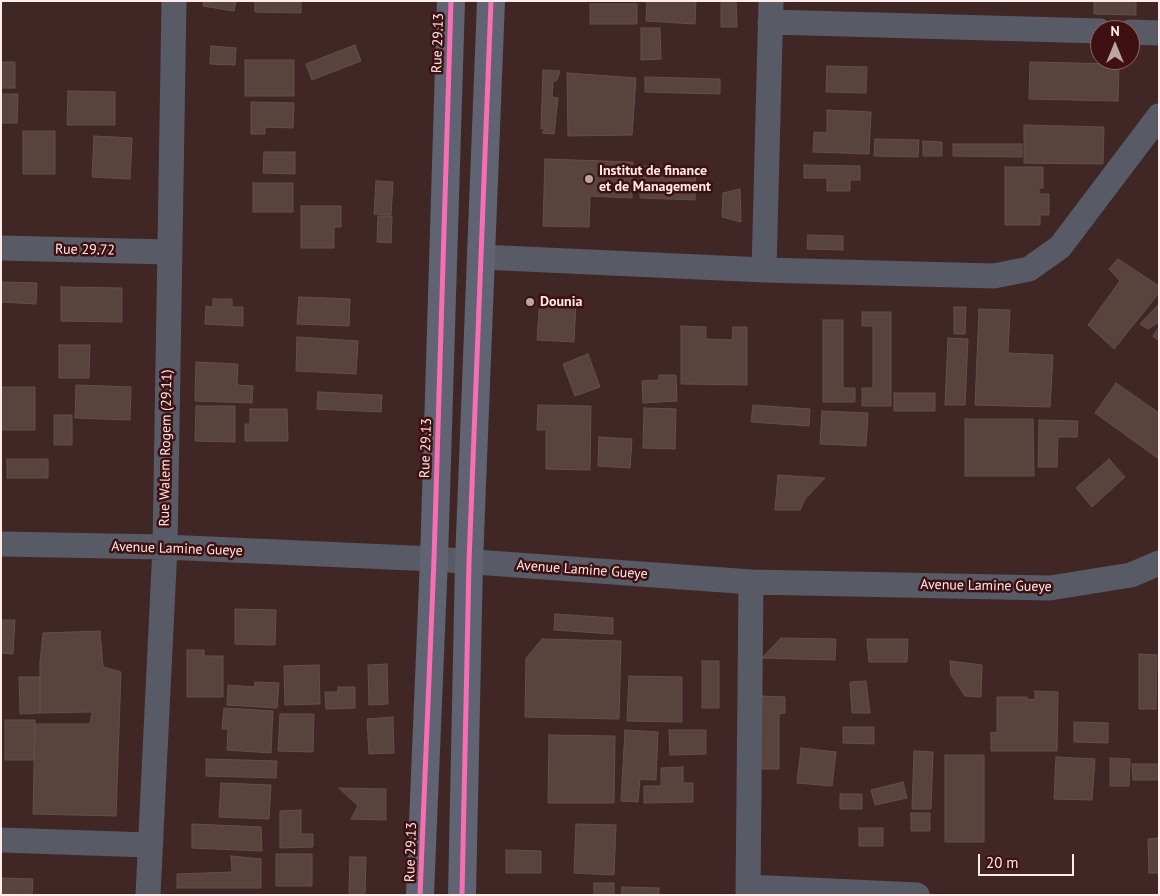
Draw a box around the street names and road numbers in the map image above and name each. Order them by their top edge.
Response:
street label: Rue 29.13 [429,13,447,73]
street label: Rue 29.72 [55,241,115,259]
street label: Rue Walem Rogem (29.11) [156,369,176,527]
street label: Rue 29.13 [417,418,435,478]
street label: Avenue Lamine Gueye [111,538,243,560]
street label: Avenue Lamine Gueye [516,557,648,583]
street label: Avenue Lamine Gueye [920,576,1052,596]
street label: Rue 29.13 [402,822,420,882]

